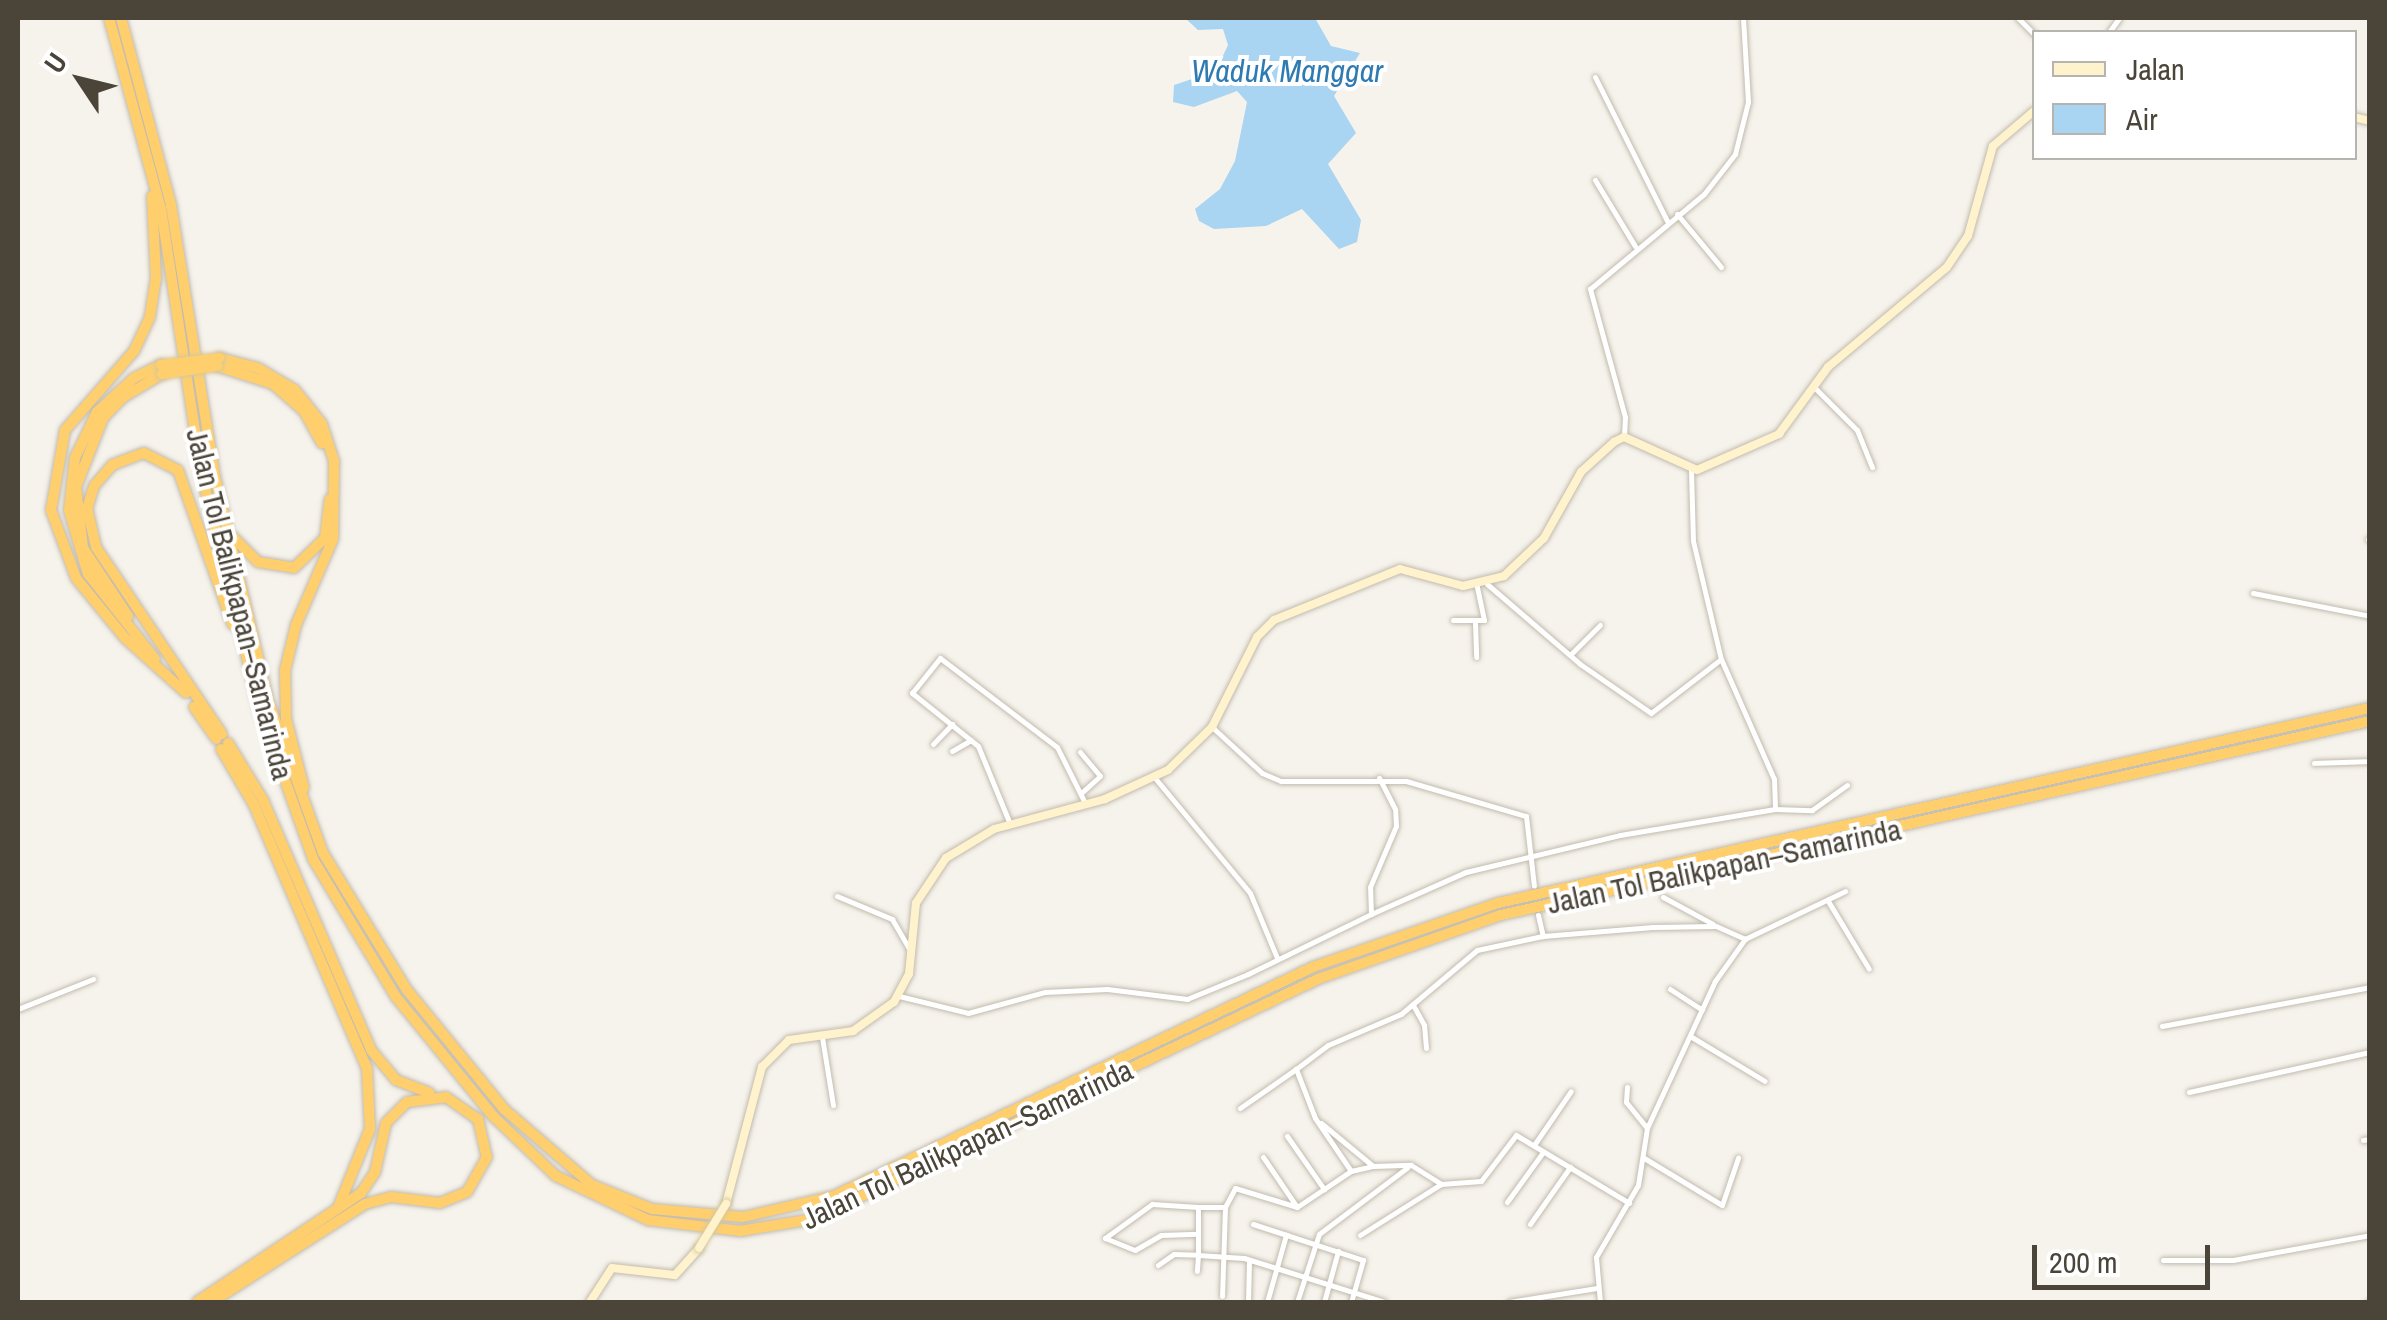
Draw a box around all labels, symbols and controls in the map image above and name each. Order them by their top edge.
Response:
north arrow [30,30,130,130]
legend [2032,30,2357,160]
text: U [35,45,76,80]
text: Jalan [2126,49,2185,89]
water label: Waduk Manggar [1191,52,1383,90]
text: Air [2126,99,2157,139]
street label: Jalan Tol Balikpapan–Samarinda [179,424,301,784]
street label: Jalan Tol Balikpapan–Samarinda [1544,811,1904,921]
street label: Jalan Tol Balikpapan–Samarinda [796,1051,1138,1237]
scale bar [2037,1225,2214,1287]
text: 200 m [2049,1242,2117,1282]

